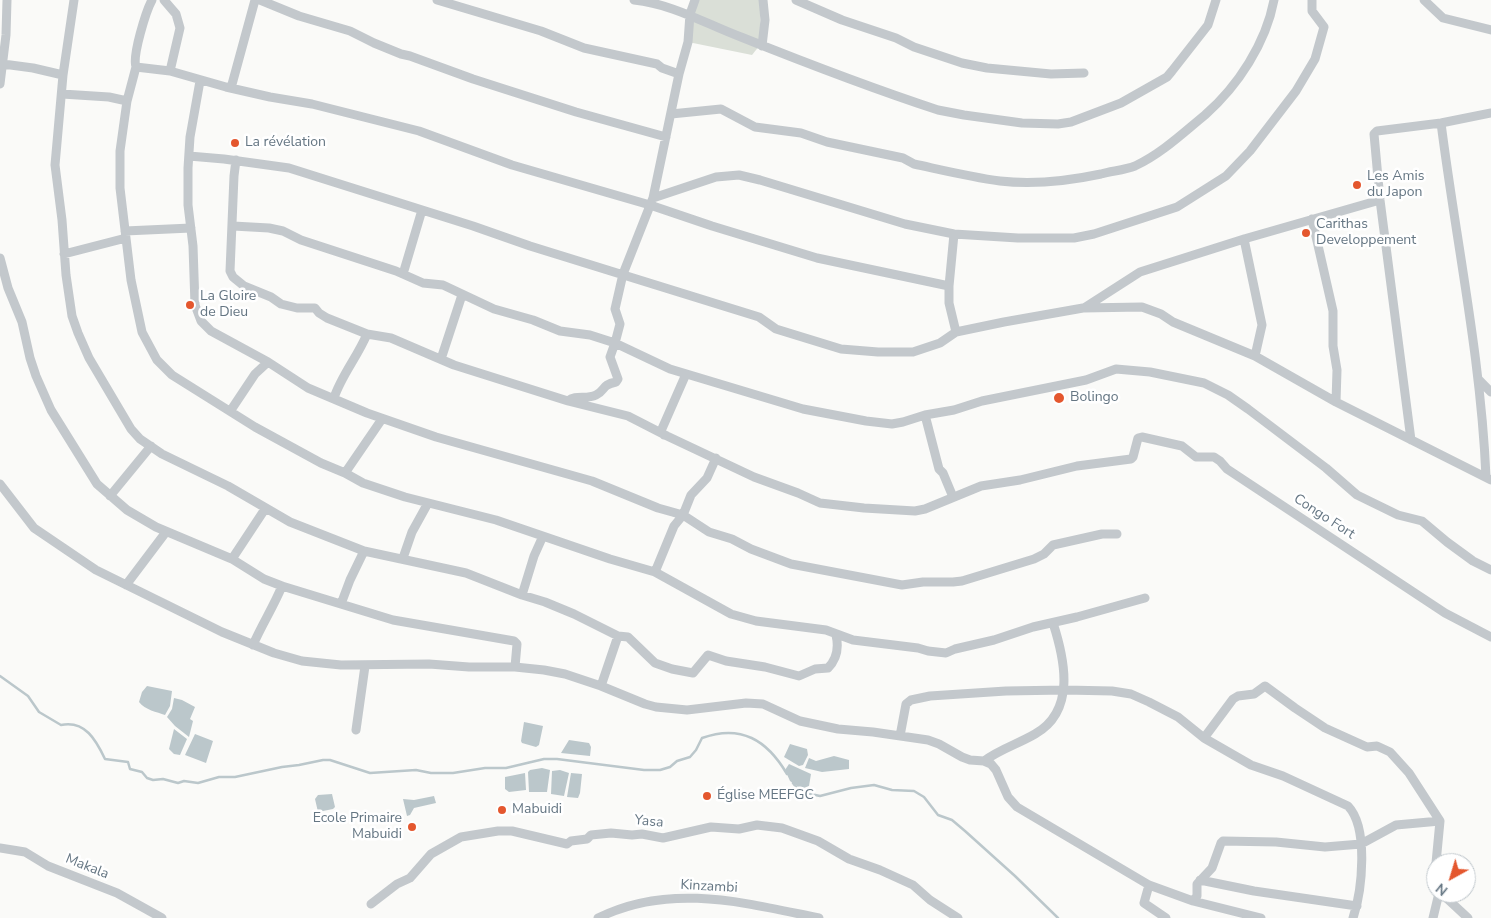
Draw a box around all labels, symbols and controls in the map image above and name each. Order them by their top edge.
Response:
place label: La révélation [245,135,326,151]
marker: La révélation [229,137,241,149]
place label: Les Amis du Japon [1367,169,1424,202]
marker: Les Amis du Japon [1351,179,1363,191]
place label: Carithas Developpement [1316,217,1416,250]
marker: Carithas Developpement [1300,227,1312,239]
place label: La Gloire de Dieu [200,289,256,322]
marker: La Gloire de Dieu [184,299,196,311]
place label: Bolingo [1070,390,1119,406]
marker: Bolingo [1052,391,1066,405]
street label: Congo Fort [1290,491,1358,543]
place label: Église MEEFGC [717,788,814,804]
marker: Église MEEFGC [701,790,713,802]
place label: Mabuidi [512,802,562,818]
marker: Mabuidi [496,804,508,816]
place label: Ecole Primaire Mabuidi [313,811,402,844]
street label: Yasa [634,812,664,832]
marker: Ecole Primaire Mabuidi [406,821,418,833]
street label: Makala [63,851,111,883]
north arrow [1426,853,1476,903]
street label: Kinzambi [680,877,738,897]
text: N [1432,879,1452,900]

